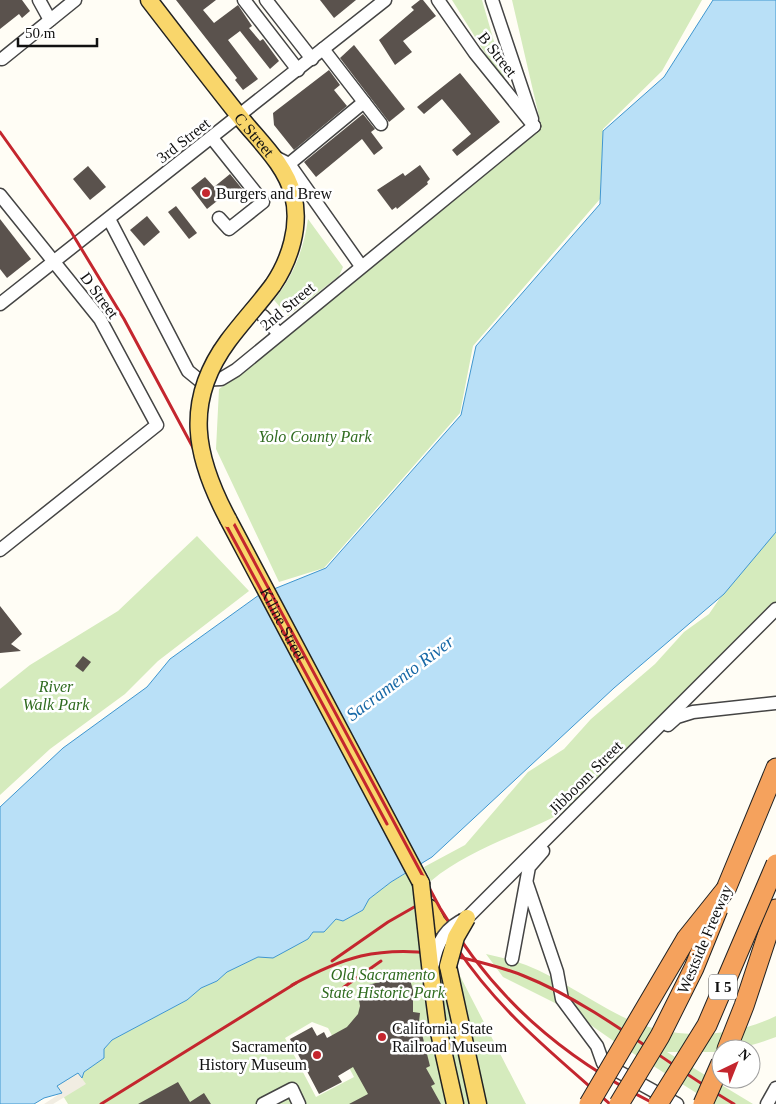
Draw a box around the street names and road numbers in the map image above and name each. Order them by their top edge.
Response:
street label: B Street [475,29,521,80]
street label: C Street [231,109,278,160]
street label: 3rd Street [153,114,214,166]
street label: D Street [77,269,122,322]
street label: 2nd Street [257,279,318,334]
street label: Kiline Street [257,584,310,665]
street label: Jibboom Street [545,737,626,817]
street label: Westside Freeway [674,882,736,997]
road number: I 5 [709,974,737,1000]

